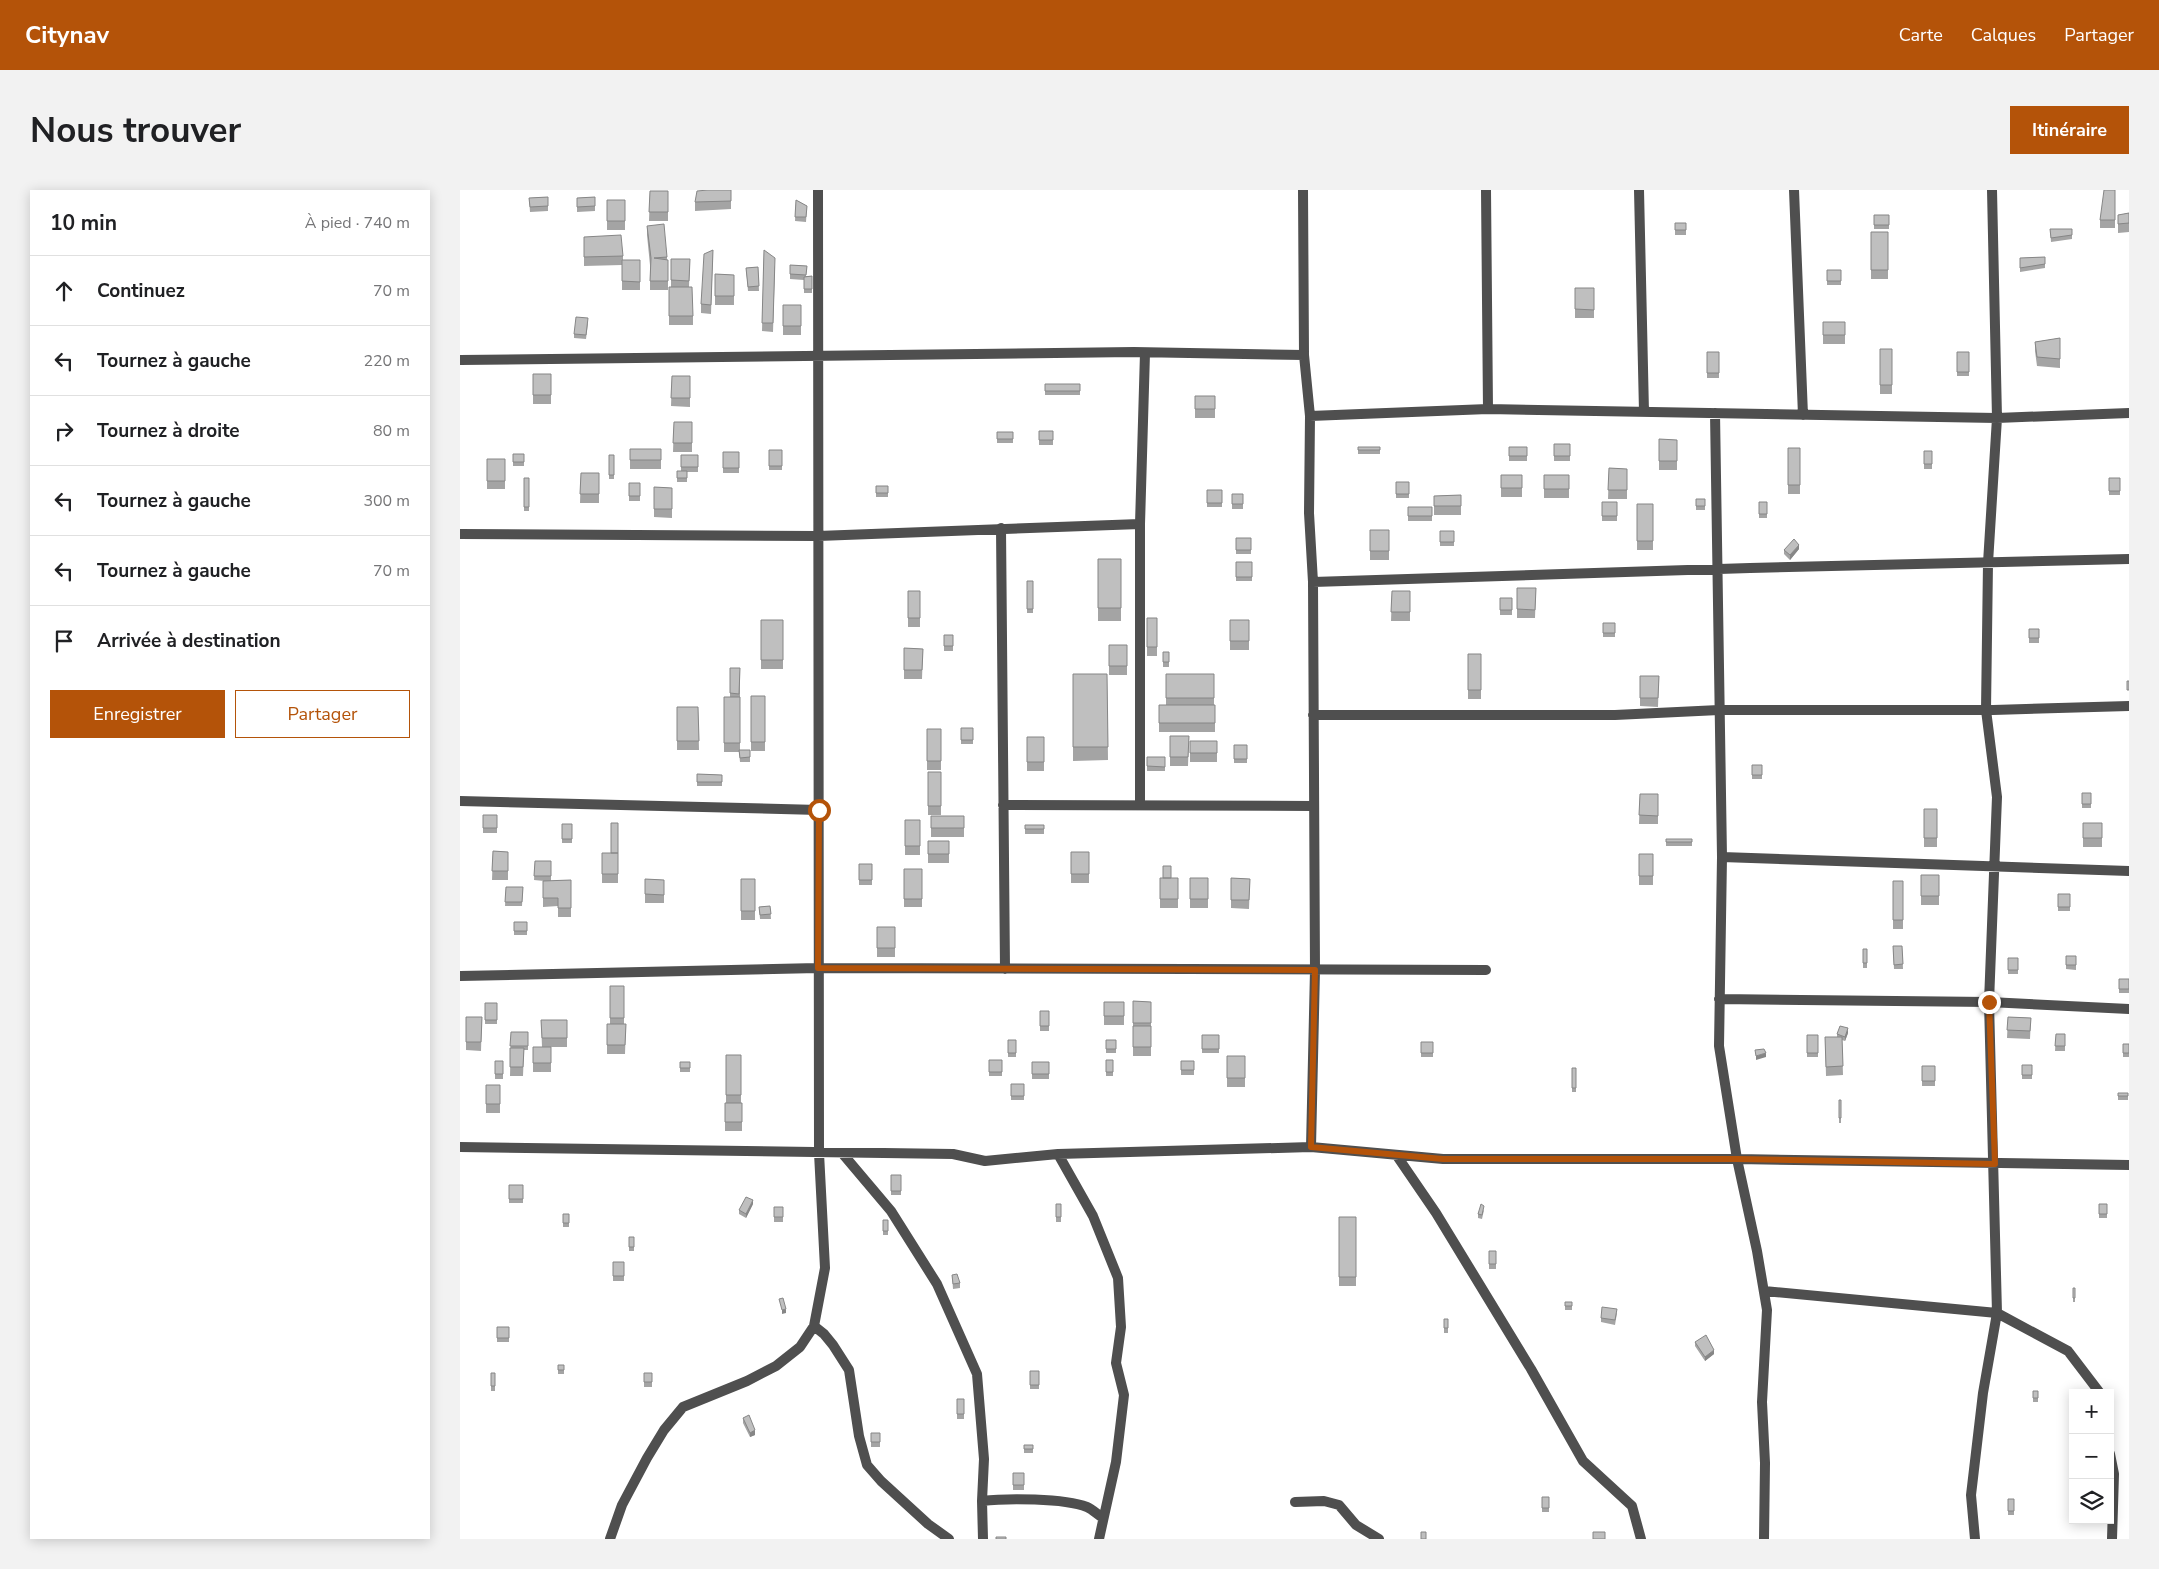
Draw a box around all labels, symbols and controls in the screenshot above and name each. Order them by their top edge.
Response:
text: Citynav [25,19,109,51]
text: Carte [1899,23,1943,47]
text: Calques [1971,23,2036,47]
text: Partager [2064,23,2134,47]
button: Itinéraire [2010,106,2129,154]
text: Nous trouver [30,107,241,154]
text: 10 min [50,209,117,237]
text: À pied · 740 m [305,212,410,234]
icon: ahead [50,277,78,305]
text: Continuez [97,278,185,304]
text: 70 m [373,280,410,302]
icon: left [50,347,78,375]
text: Tournez à gauche [97,348,251,374]
text: 220 m [363,350,410,372]
icon: right [50,417,78,445]
text: Tournez à droite [97,418,240,444]
text: 80 m [373,420,410,442]
icon: left [50,487,78,515]
text: Tournez à gauche [97,488,251,514]
text: 300 m [363,490,410,512]
icon: left [50,557,78,585]
text: Tournez à gauche [97,558,251,584]
text: 70 m [373,560,410,582]
icon: arrive [50,627,78,655]
text: Arrivée à destination [97,628,281,654]
button: Enregistrer [50,690,225,738]
button: Partager [235,690,410,738]
route start [808,799,831,822]
route end [1978,991,2001,1014]
map controls [2069,1389,2114,1524]
button: + [2069,1389,2114,1434]
button: − [2069,1434,2114,1479]
button: layers [2069,1479,2114,1524]

